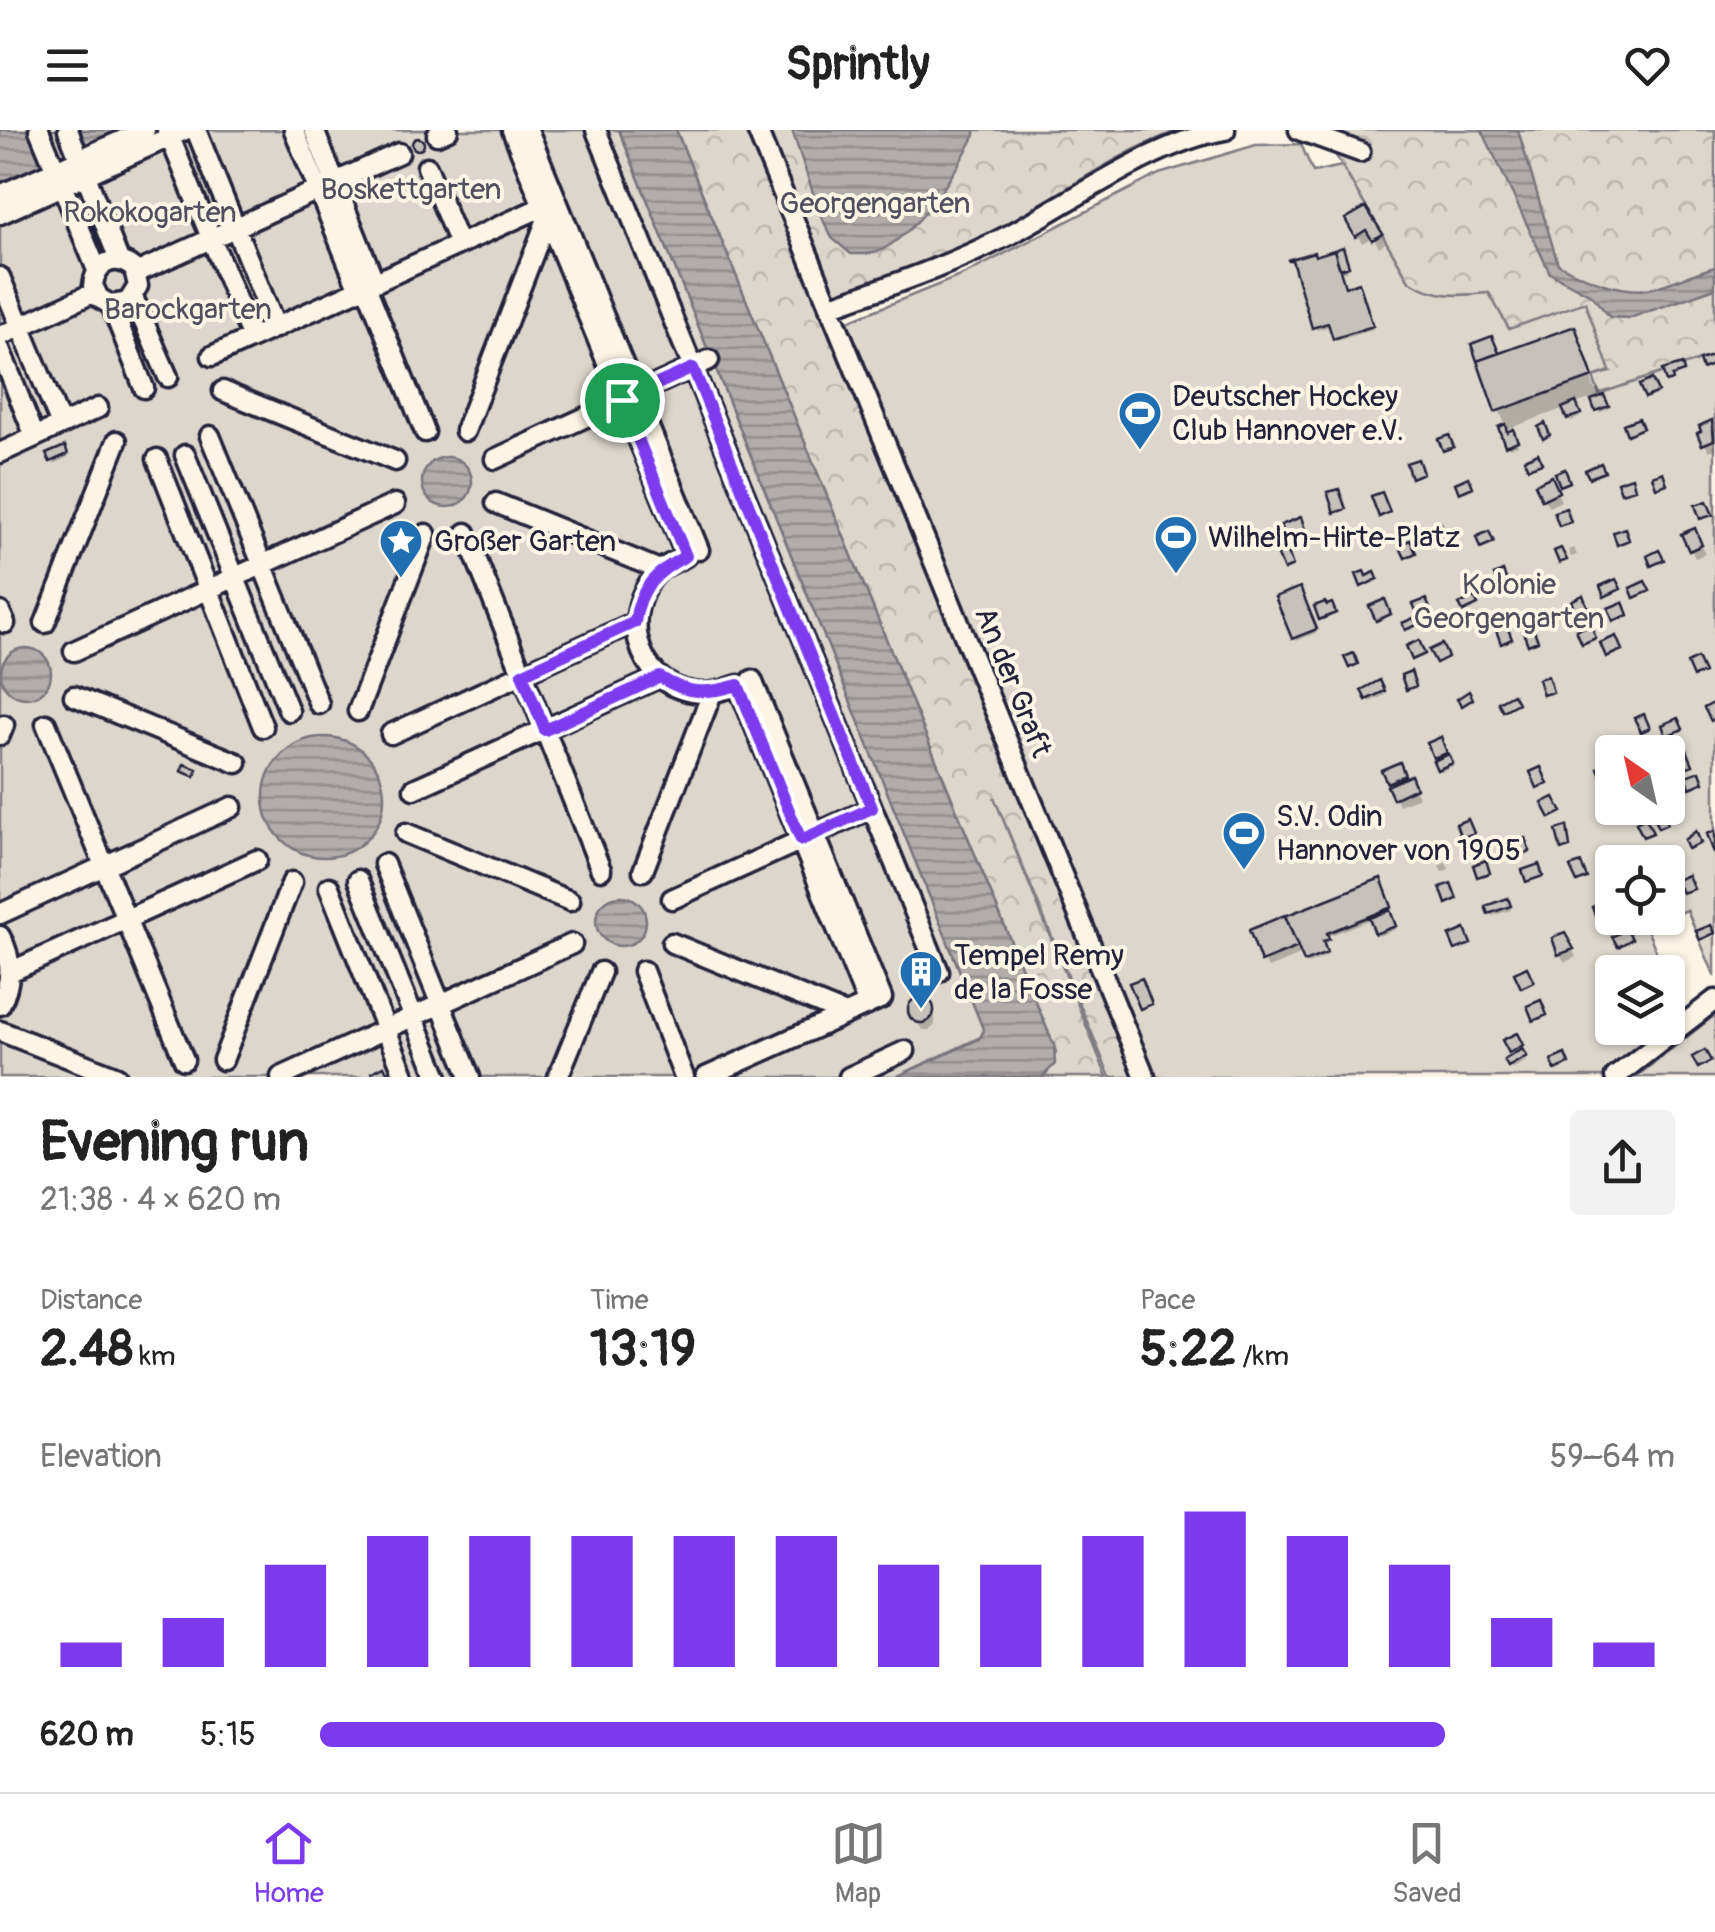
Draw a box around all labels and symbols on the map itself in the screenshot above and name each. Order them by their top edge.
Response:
park label: Boskettgarten [321,171,502,208]
park label: Georgengarten [780,185,970,222]
park label: Rokokogarten [63,194,237,231]
park label: Barockgarten [104,291,272,328]
pin [580,358,665,443]
place label: Deutscher Hockey Club Hannover e.V. [1172,378,1404,449]
sports icon: Deutscher Hockey Club Hannover e.V. [1117,390,1163,451]
sports icon: Wilhelm-Hirte-Platz [1153,514,1199,575]
place icon: Großer Garten [378,518,424,579]
place label: Wilhelm-Hirte-Platz [1208,519,1460,556]
place label: Großer Garten [434,523,616,560]
park label: Kolonie Georgengarten [1414,566,1604,637]
street label: An der Graft [966,601,1060,763]
north arrow [1595,735,1685,825]
place label: S.V. Odin Hannover von 1905 [1276,798,1521,869]
sports icon: S.V. Odin Hannover von 1905 [1221,810,1267,871]
place label: Tempel Remy de la Fosse [954,937,1124,1008]
building icon: Tempel Remy de la Fosse [898,949,944,1010]

